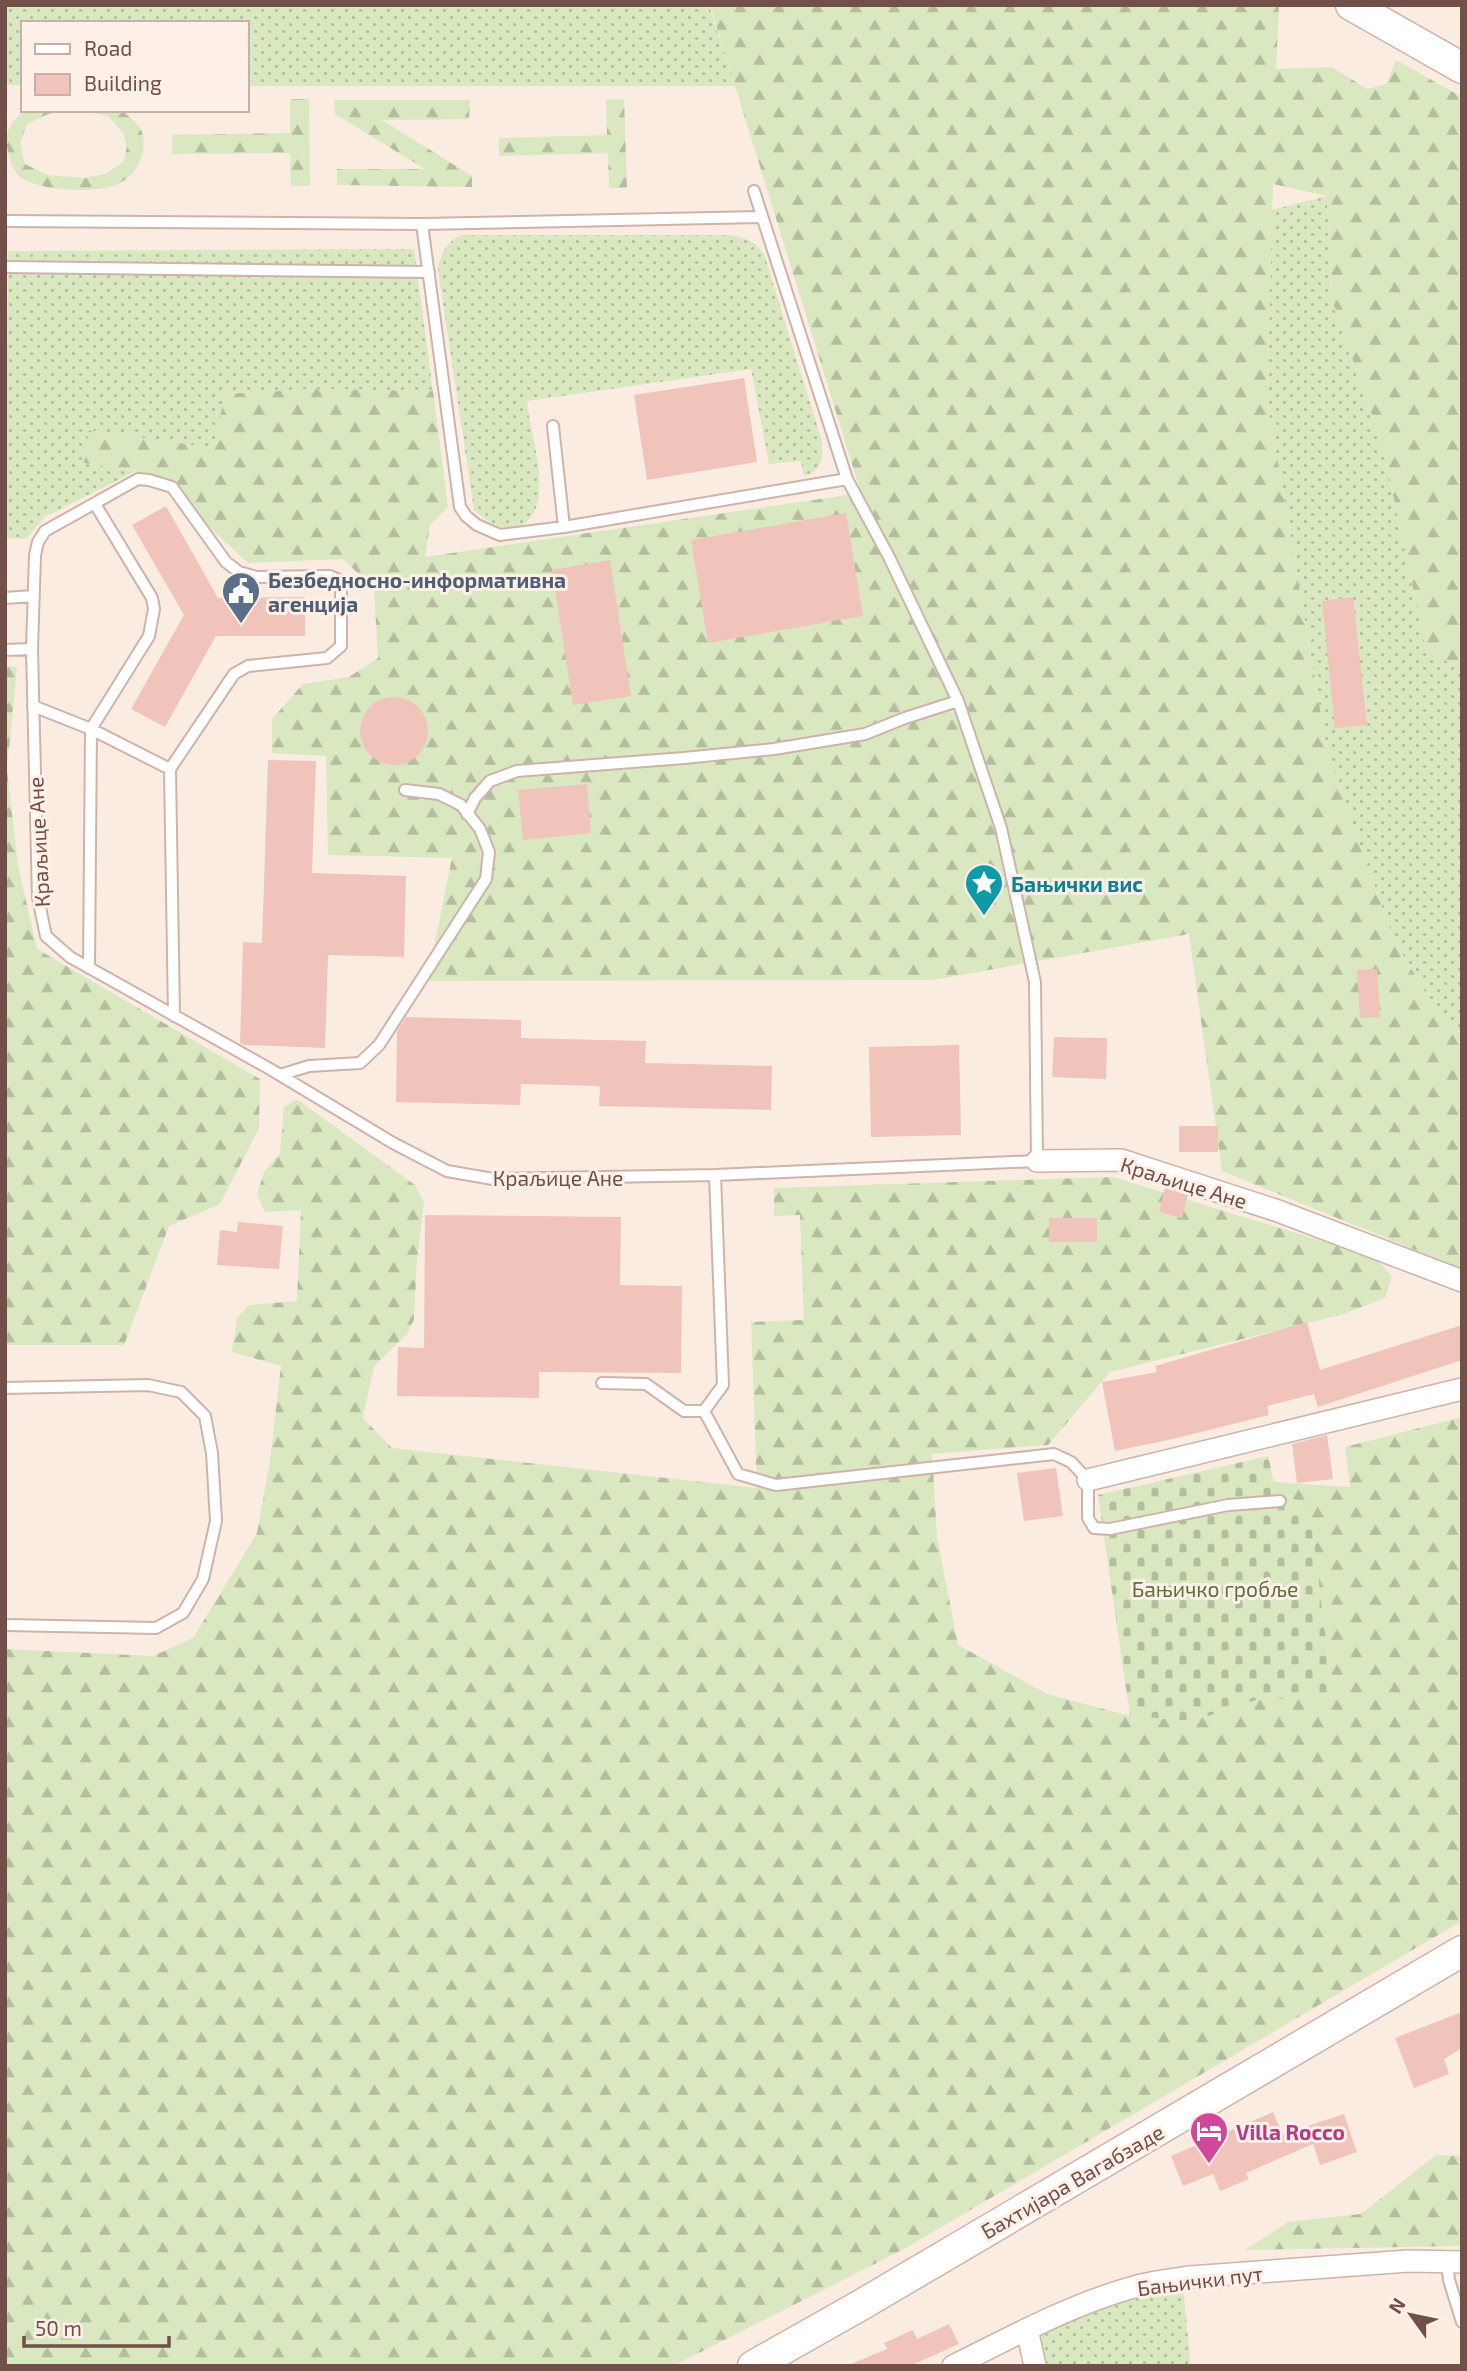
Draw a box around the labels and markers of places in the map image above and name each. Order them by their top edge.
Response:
place label: Безбедносно-информативна агенција [268,567,566,616]
public building icon: Безбедносно-информативна агенција [220,570,262,625]
place icon: Бањички вис [963,862,1005,917]
place label: Бањички вис [1011,871,1143,896]
hotel icon: Villa Rocco [1188,2110,1230,2165]
place label: Villa Rocco [1236,2119,1345,2144]

